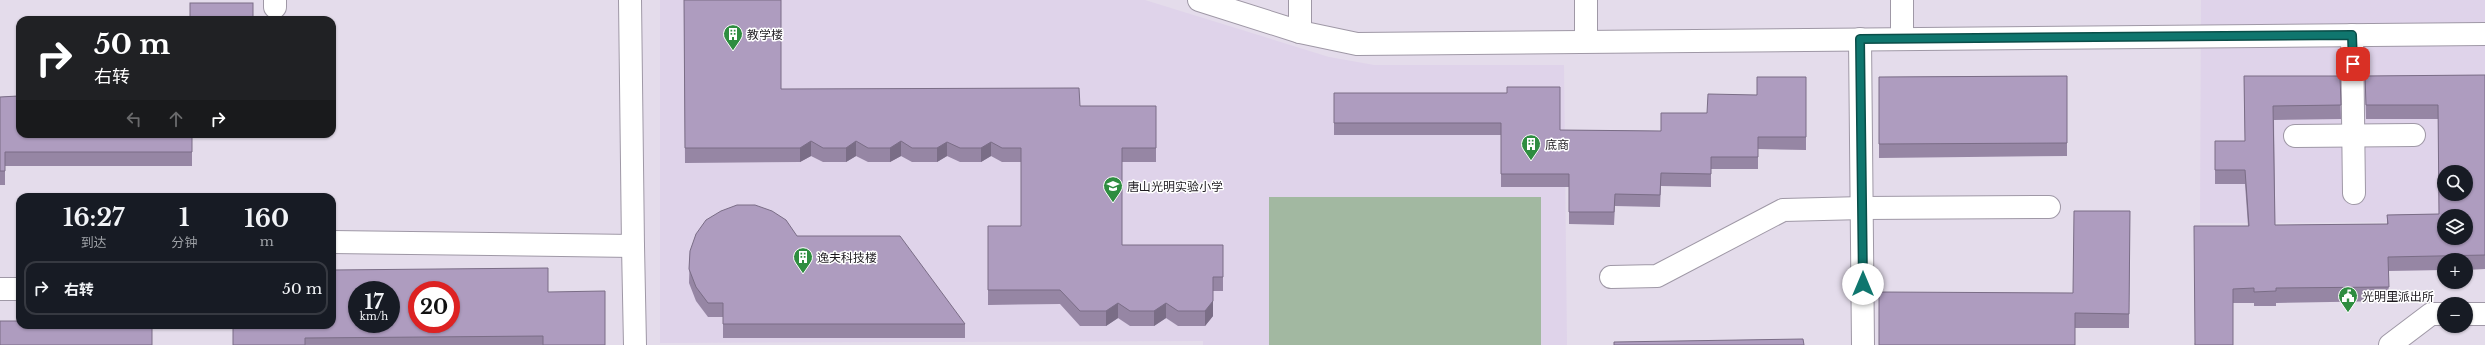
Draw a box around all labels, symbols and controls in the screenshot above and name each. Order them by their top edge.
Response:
building icon: 教学楼 [722,23,744,51]
text: 50 m [94,27,170,62]
place label: 教学楼 [747,27,783,42]
icon: right [28,32,80,84]
pin [2336,47,2370,81]
icon: arrive [2342,53,2364,75]
text: 右转 [94,66,130,88]
icon: left [123,108,145,130]
icon: ahead [165,108,187,130]
icon: right [207,108,229,130]
building icon: 底商 [1520,133,1542,161]
place label: 底商 [1545,137,1569,152]
map controls [2437,165,2473,333]
button: search [2437,165,2473,201]
school or university icon: 唐山光明实验小学 [1102,175,1124,203]
place label: 唐山光明实验小学 [1127,179,1223,194]
text: 16:27 [63,203,124,232]
text: 1 [179,203,190,232]
text: 160 [244,204,289,233]
button: layers [2437,209,2473,245]
text: m [260,233,274,250]
text: 到达 [81,234,107,251]
text: 分钟 [171,234,197,251]
building icon: 逸夫科技楼 [792,246,814,274]
place label: 逸夫科技楼 [817,250,877,265]
button: + [2437,253,2473,289]
position arrow [1842,263,1884,305]
icon: right [30,277,52,299]
text: 50 m [282,279,322,298]
text: 右转 [64,280,94,299]
speed limit sign: 20 [408,281,460,333]
public building icon: 光明里派出所 [2337,285,2359,313]
place label: 光明里派出所 [2362,289,2434,304]
text: 17 [364,290,384,314]
button: − [2437,297,2473,333]
text: km/h [360,310,388,323]

